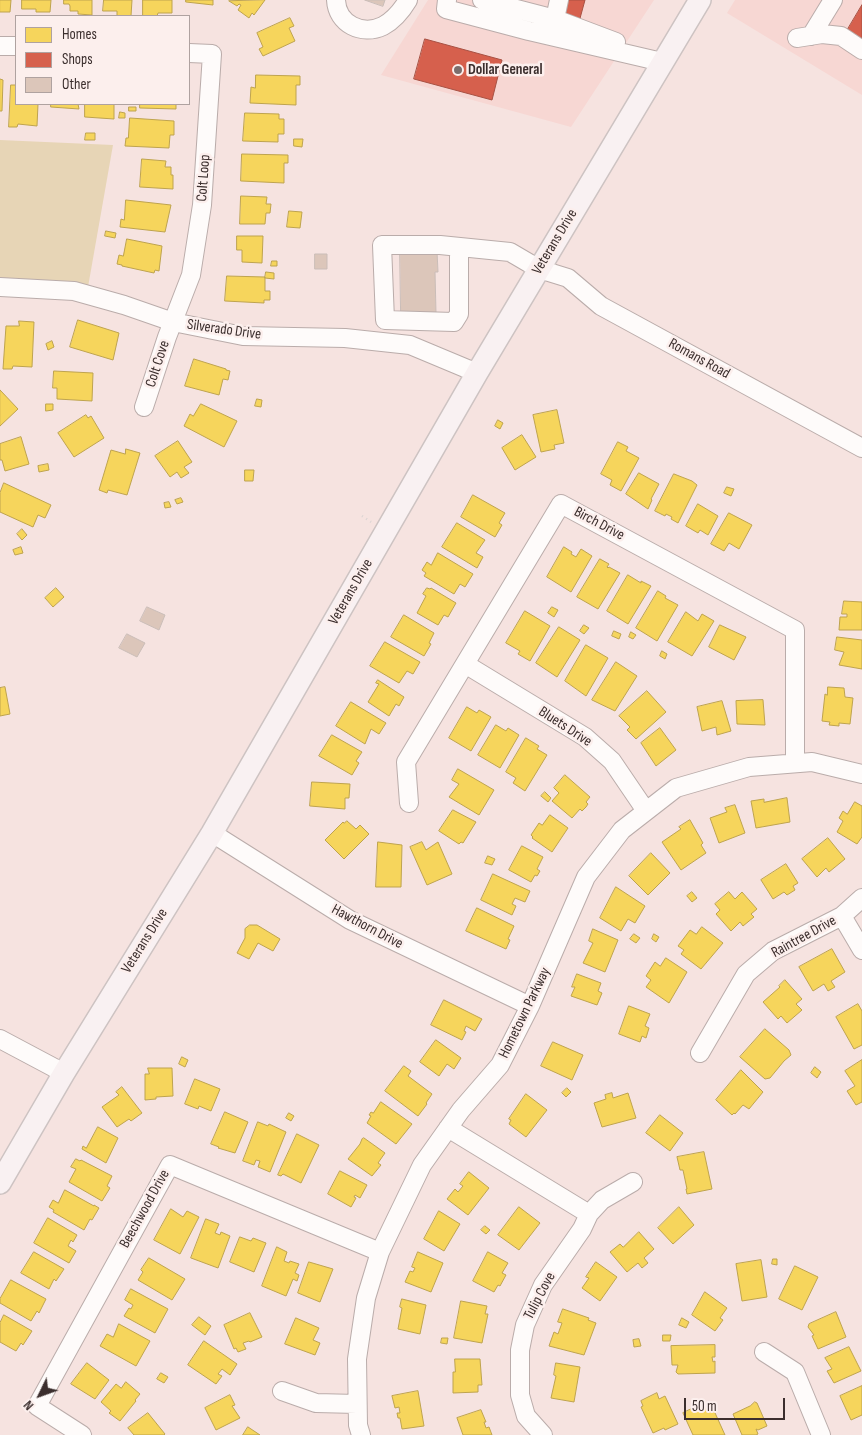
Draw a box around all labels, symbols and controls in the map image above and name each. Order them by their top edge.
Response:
legend [15,15,190,105]
text: Homes [62,25,97,44]
text: Shops [62,50,93,69]
place label: Dollar General [468,61,542,79]
marker: Dollar General [452,64,464,76]
text: Other [62,75,91,94]
street label: Colt Loop [193,154,215,202]
street label: Veterans Drive [528,206,582,278]
street label: Silverado Drive [186,316,262,344]
street label: Romans Road [665,335,733,383]
street label: Colt Cove [142,338,174,390]
street label: Birch Drive [571,503,627,545]
street label: Veterans Drive [325,556,377,628]
street label: Bluets Drive [535,703,595,751]
street label: Hawthorn Drive [328,901,406,953]
street label: Veterans Drive [118,905,172,977]
street label: Raintree Drive [769,912,839,962]
street label: Hometown Parkway [495,965,555,1061]
street label: Beechwood Drive [116,1167,174,1251]
street label: Tulip Cove [520,1269,560,1323]
north arrow [15,1370,65,1420]
scale bar [687,1388,788,1420]
text: N [20,1397,37,1414]
text: 50 m [692,1397,717,1416]

